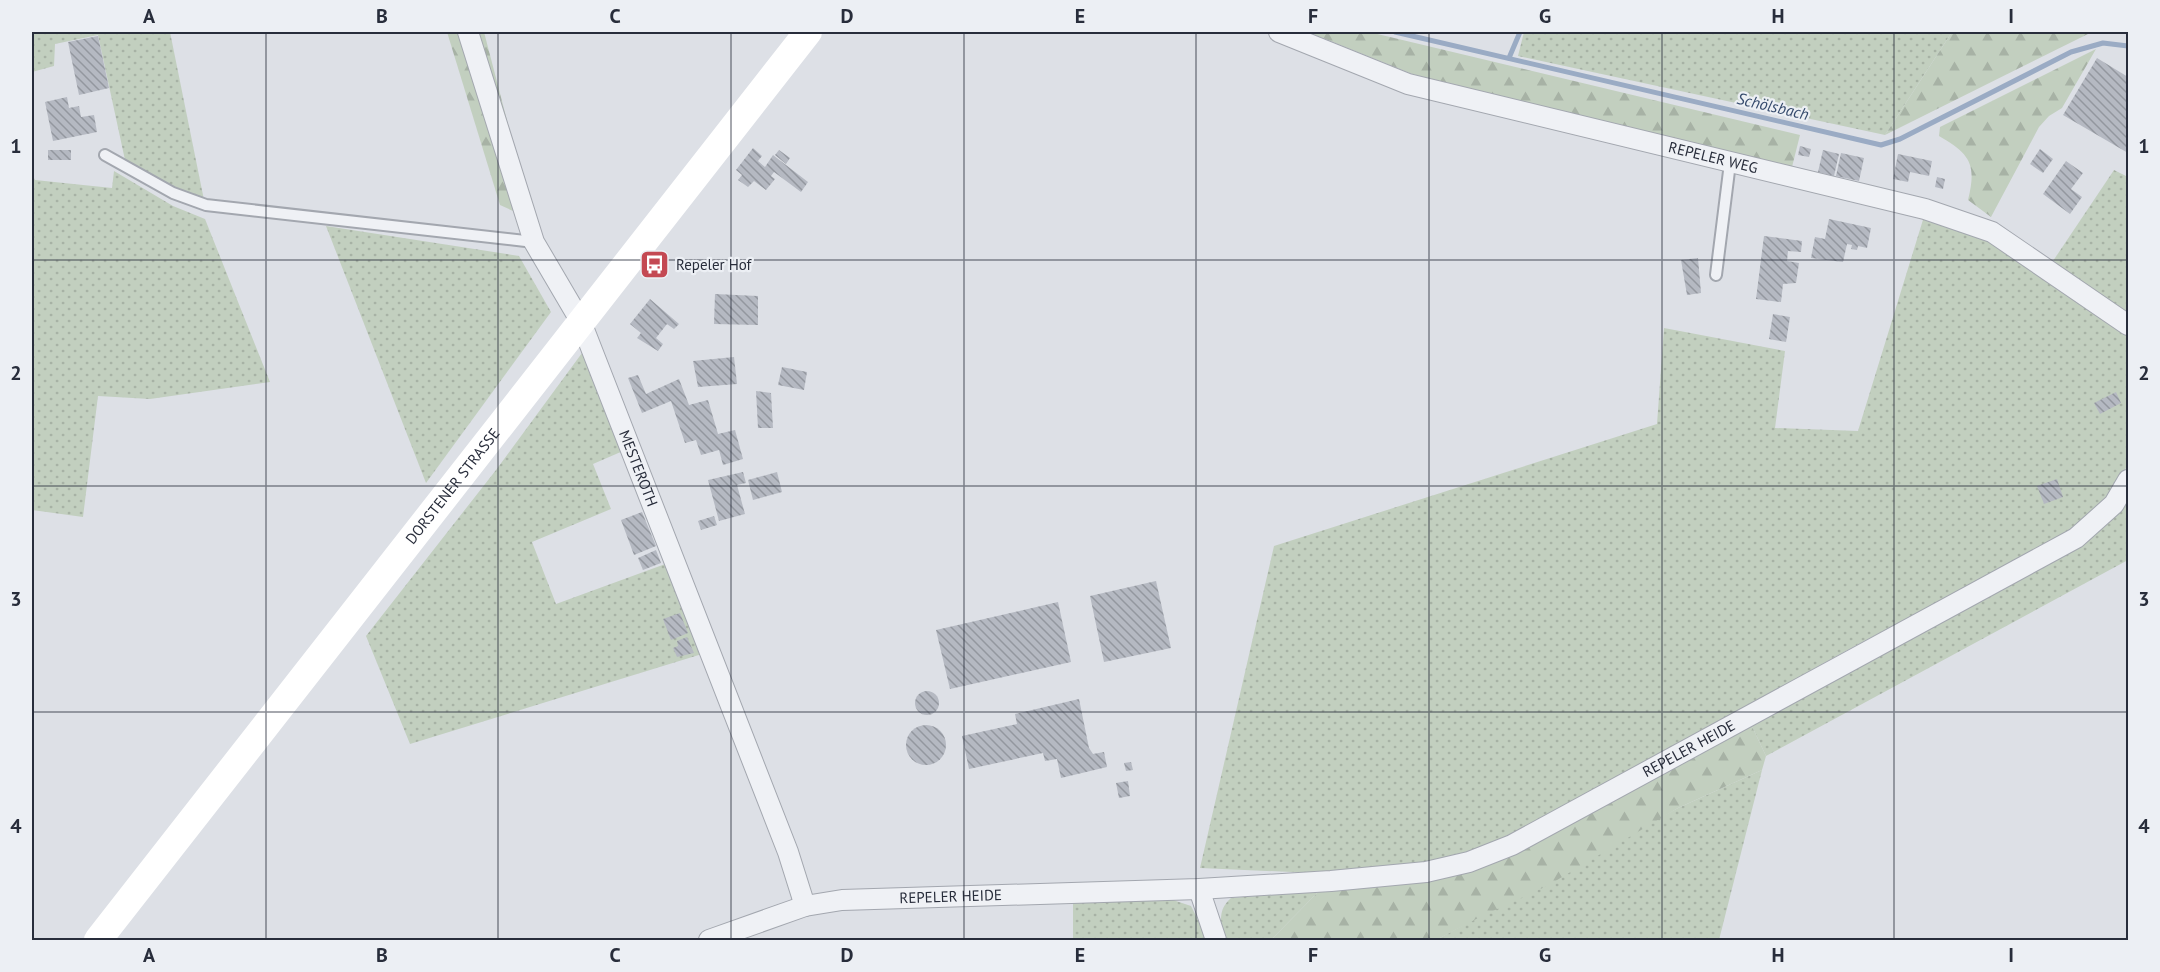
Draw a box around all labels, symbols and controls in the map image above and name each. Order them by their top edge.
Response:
text: A [143,3,156,29]
text: B [376,3,388,29]
text: C [609,3,621,29]
text: D [841,3,854,29]
text: E [1075,3,1085,29]
text: F [1308,3,1318,29]
text: G [1539,3,1551,29]
text: H [1771,3,1785,29]
text: I [2008,3,2014,29]
water label: Schölsbach [1735,88,1811,124]
text: 1 [10,133,22,159]
text: 1 [2138,133,2150,159]
street label: REPELER WEG [1667,137,1760,177]
bus stop icon: Repeler Hof [639,249,671,281]
place label: Repeler Hof [676,255,753,274]
text: 2 [10,360,22,386]
text: 2 [2138,360,2150,386]
street label: DORSTENER STRASSE [401,424,504,548]
street label: MESTEROTH [615,427,662,509]
text: 3 [10,586,22,612]
text: 3 [2138,586,2150,612]
street label: REPELER HEIDE [1639,715,1738,781]
text: 4 [10,813,22,839]
text: 4 [2138,813,2150,839]
street label: REPELER HEIDE [899,885,1002,907]
text: A [143,942,156,968]
text: B [376,942,388,968]
text: C [609,942,621,968]
text: D [841,942,854,968]
text: E [1075,942,1085,968]
text: F [1308,942,1318,968]
text: G [1539,942,1551,968]
text: H [1771,942,1785,968]
text: I [2008,942,2014,968]

